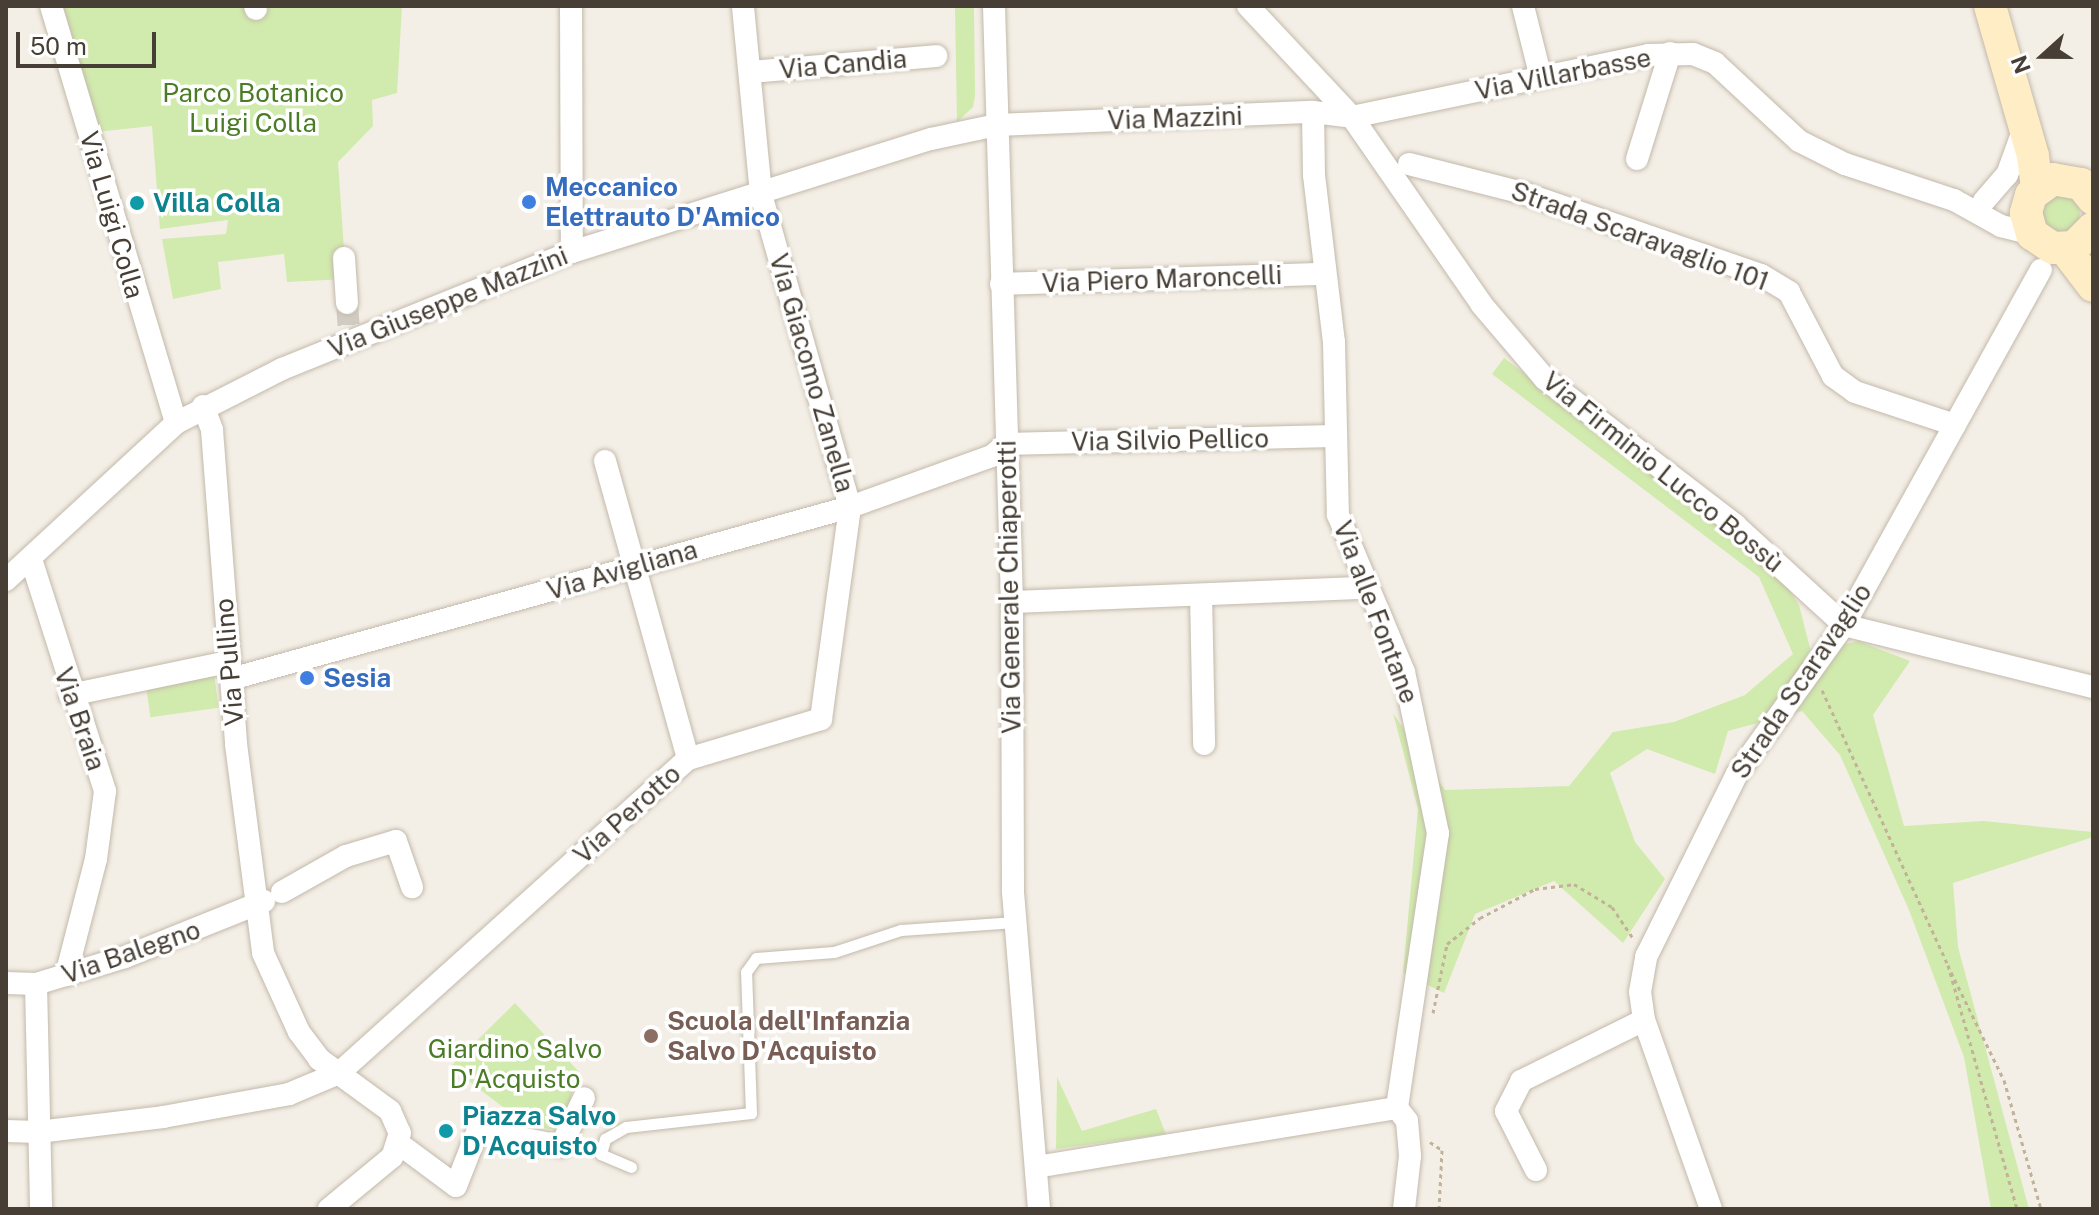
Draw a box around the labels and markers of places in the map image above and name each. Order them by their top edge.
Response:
place label: Meccanico Elettrauto D'Amico [545,171,780,232]
place label: Villa Colla [153,187,280,219]
marker: Meccanico Elettrauto D'Amico [520,193,538,211]
marker: Villa Colla [128,194,146,212]
place label: Sesia [323,662,391,694]
marker: Sesia [298,669,316,687]
place label: Scuola dell'Infanzia Salvo D'Acquisto [667,1005,910,1066]
marker: Scuola dell'Infanzia Salvo D'Acquisto [642,1027,660,1045]
place label: Piazza Salvo D'Acquisto [462,1100,616,1162]
marker: Piazza Salvo D'Acquisto [437,1122,455,1140]

